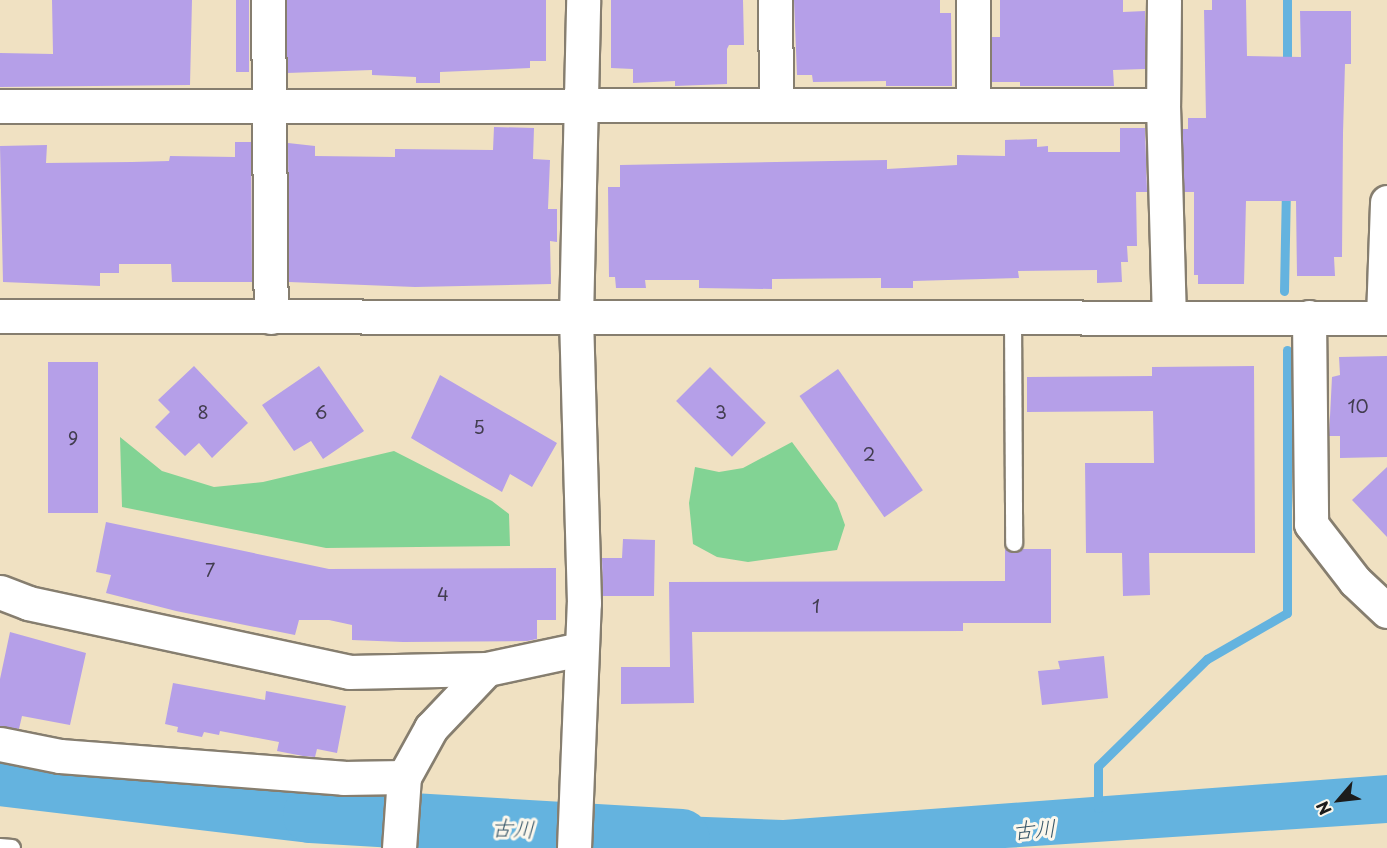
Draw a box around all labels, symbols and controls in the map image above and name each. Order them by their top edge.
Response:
house number: 10 [1347,395,1369,417]
house number: 8 [197,401,209,423]
house number: 6 [315,401,327,423]
house number: 3 [715,401,727,423]
house number: 5 [473,416,485,438]
house number: 9 [68,427,78,449]
house number: 2 [863,443,875,465]
house number: 7 [205,559,215,581]
house number: 4 [437,583,449,605]
house number: 1 [812,595,820,617]
north arrow [1309,770,1369,830]
text: N [1310,797,1337,820]
water label: 古川 [490,813,536,841]
water label: 古川 [1011,813,1057,843]

